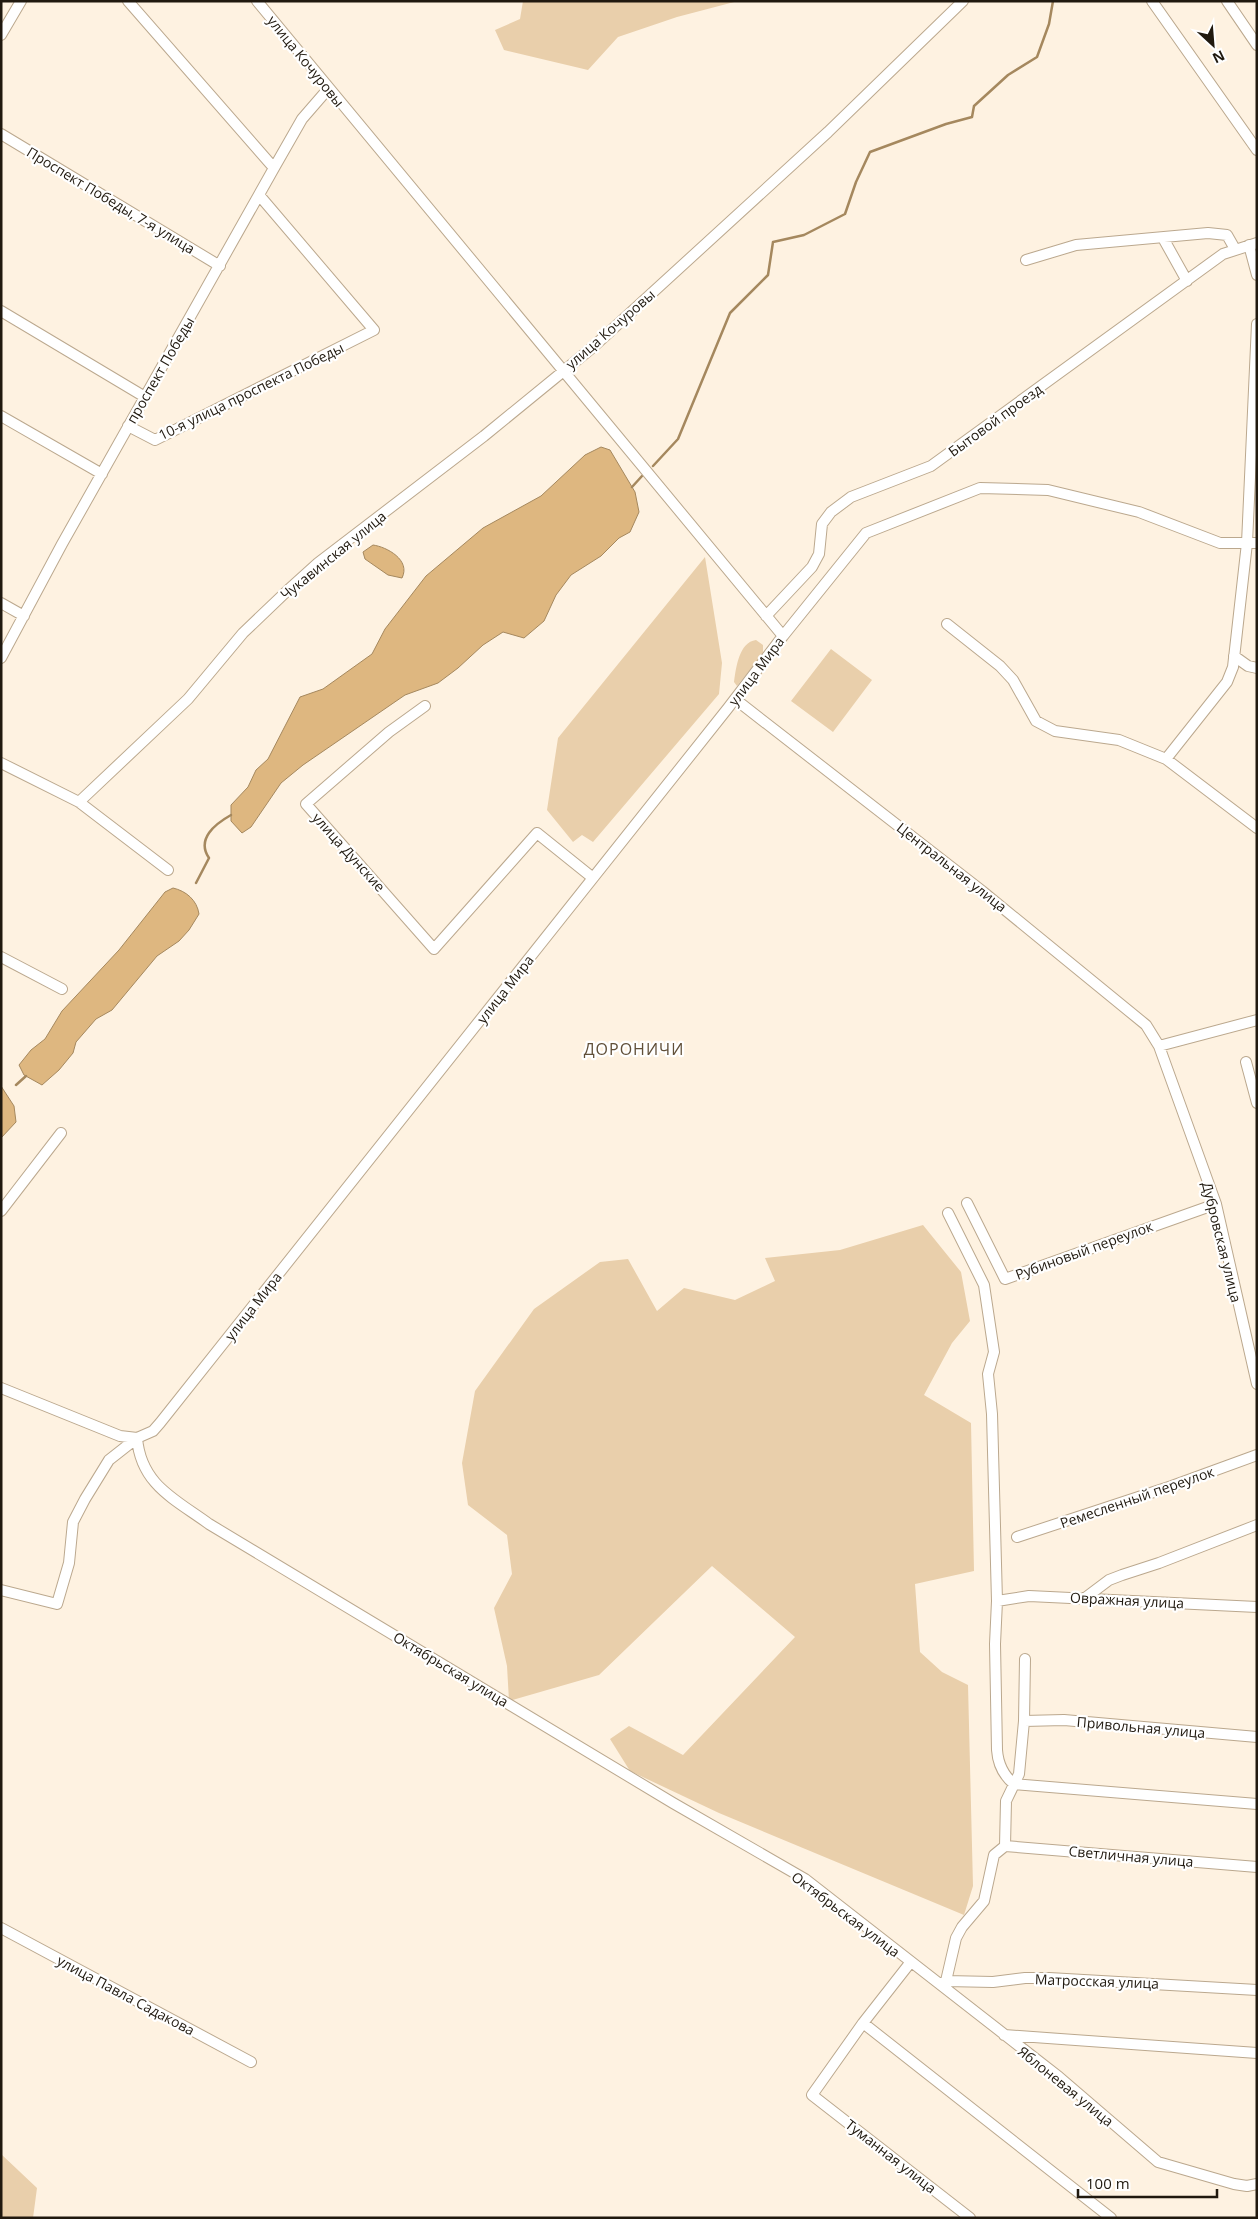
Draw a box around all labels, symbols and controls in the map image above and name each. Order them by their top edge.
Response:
street label: улица Кочуровы [263,11,349,111]
north arrow [1188,20,1238,70]
text: N [1210,46,1228,68]
street label: Проспект Победы, 7-я улица [23,142,199,258]
street label: улица Кочуровы [561,285,659,373]
street label: проспект Победы [122,313,198,427]
street label: 10-я улица проспекта Победы [155,338,347,444]
street label: Бытовой проезд [944,379,1046,461]
street label: Чукавинская улица [276,506,390,604]
street label: улица Мира [724,633,788,709]
street label: улица Дунские [308,808,390,896]
street label: Центральная улица [893,818,1011,916]
street label: улица Мира [472,951,538,1027]
district label: ДОРОНИЧИ [584,1038,684,1060]
street label: Дубровская улица [1198,1180,1246,1304]
street label: Рубиновый переулок [1013,1216,1156,1284]
street label: улица Мира [220,1268,286,1344]
street label: Ремесленный переулок [1057,1461,1217,1532]
street label: Овражная улица [1070,1588,1184,1612]
street label: Октябрьская улица [390,1627,512,1711]
street label: Привольная улица [1076,1712,1206,1742]
street label: Светличная улица [1068,1841,1194,1871]
street label: Октябрьская улица [788,1867,904,1961]
street label: улица Павла Садакова [54,1951,198,2039]
street label: Матросская улица [1035,1969,1159,1993]
street label: Яблоневая улица [1014,2041,1118,2131]
street label: Туманная улица [842,2115,940,2197]
scale bar [1078,2166,1217,2198]
text: 100 m [1086,2173,1130,2193]

